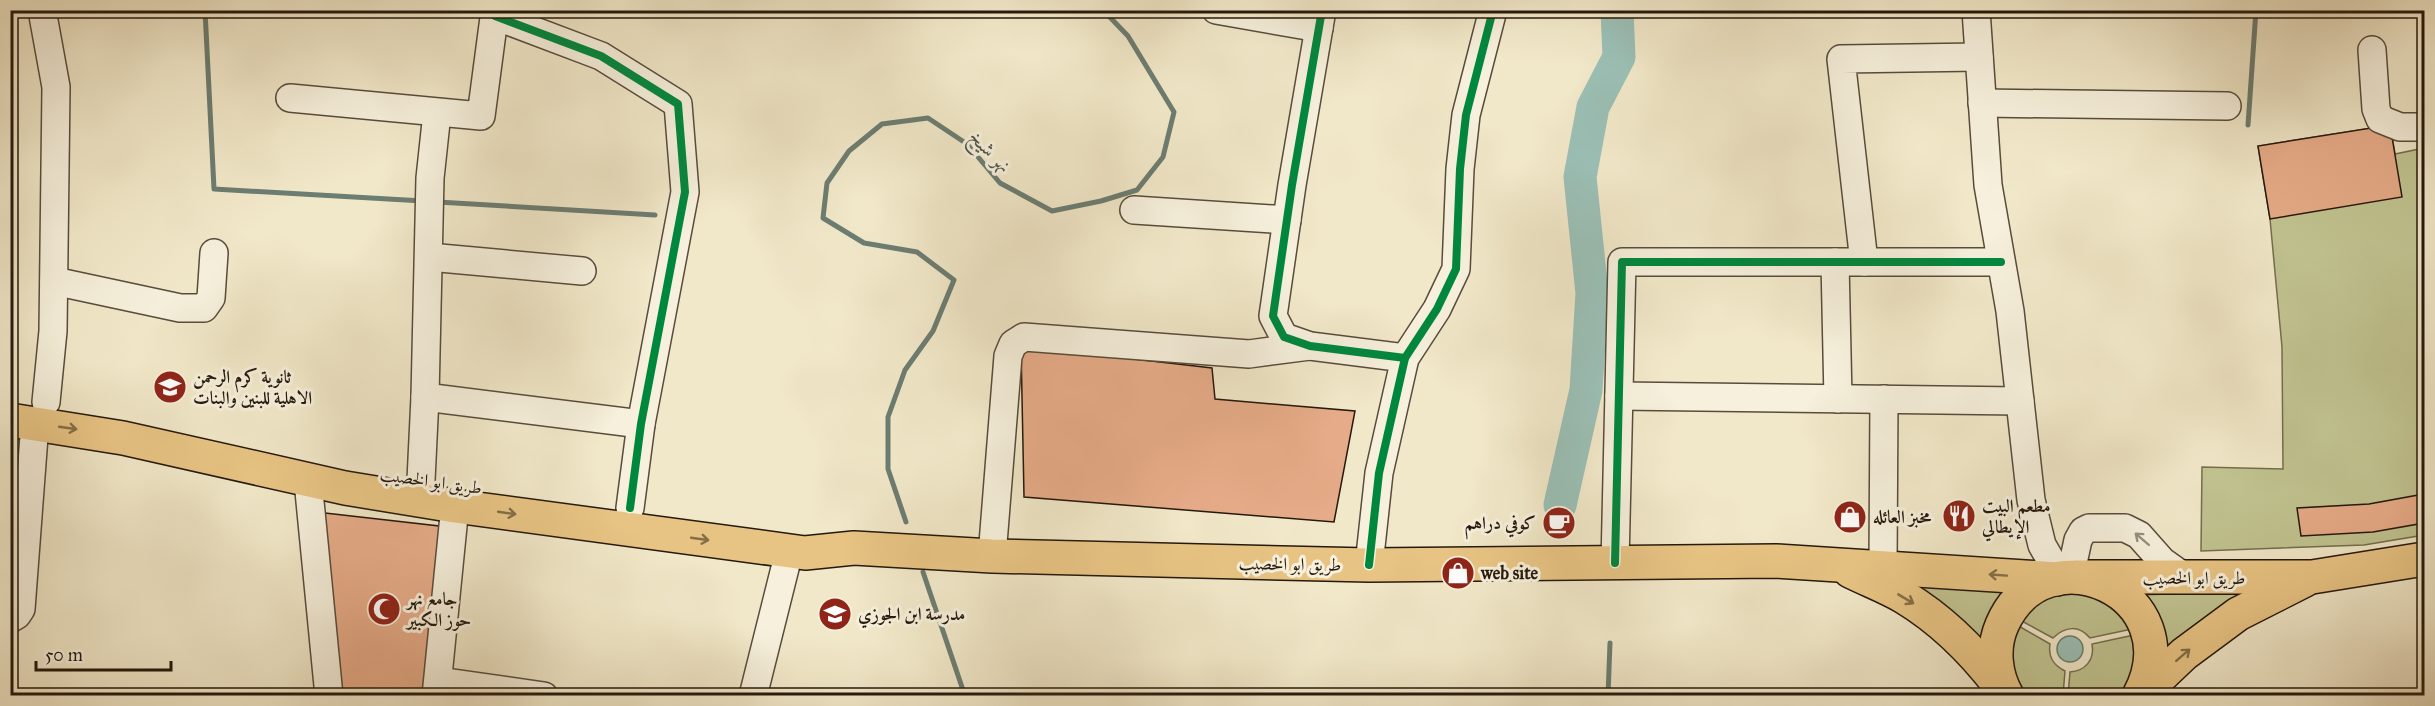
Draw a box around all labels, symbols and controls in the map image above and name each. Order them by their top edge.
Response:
water label: نهر شيخ [960,125,1017,182]
place label: ثانوية كرم الرحمن الاهلية للبنين والبنات [193,366,312,409]
school or university icon: ثانوية كرم الرحمن الاهلية للبنين والبنات [152,369,188,405]
one-way arrow [58,422,78,433]
street label: طريق ابو الخصيب [378,463,483,500]
place label: مطعم البيت الإيطالي [1981,495,2051,542]
restaurant icon: مطعم البيت الإيطالي [1941,498,1977,534]
shop icon: مخبز العائله [1832,499,1868,535]
cafe icon: كوفي دراهم [1541,505,1577,541]
place label: مخبز العائله [1873,506,1932,528]
one-way arrow [497,507,516,518]
place label: كوفي دراهم [1464,512,1536,540]
one-way arrow [2135,533,2151,547]
one-way arrow [690,534,710,545]
street label: طريق ابو الخصيب [1238,552,1342,577]
shop icon: web site [1440,555,1476,591]
place label: web site [1480,562,1539,584]
street label: طريق ابو الخصيب [2143,567,2245,590]
one-way arrow [1989,569,2009,580]
place label: جامع نهر حوز الكبير [405,588,471,631]
mosque icon: جامع نهر حوز الكبير [366,591,402,627]
one-way arrow [1897,593,1914,605]
school or university icon: مدرسة ابن الجوزي [817,596,853,632]
place label: مدرسة ابن الجوزي [858,603,965,629]
scale bar [36,634,171,672]
text: 50 m [45,644,83,666]
one-way arrow [2175,648,2190,662]

